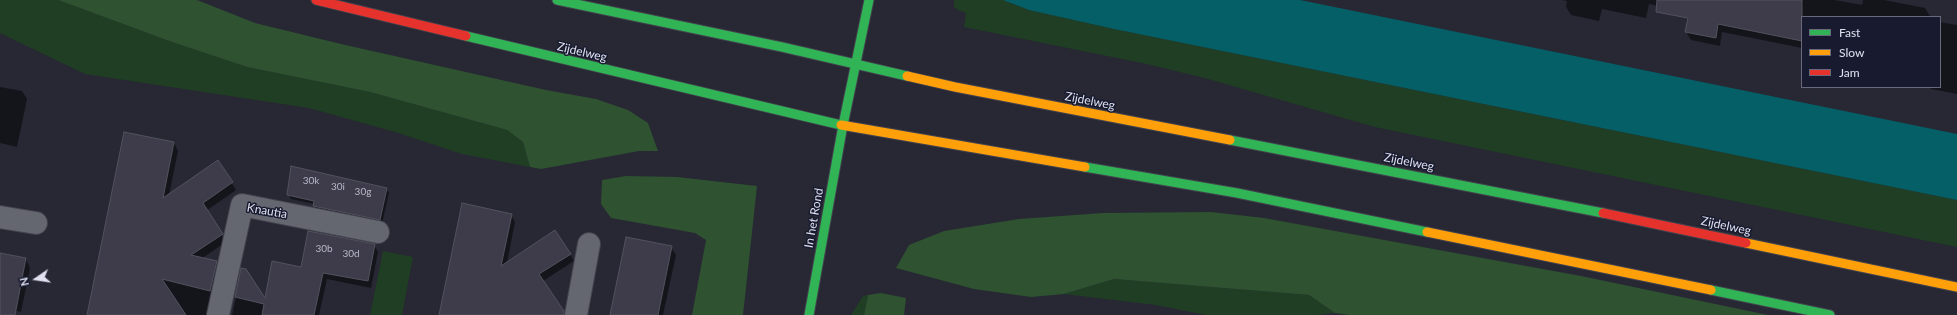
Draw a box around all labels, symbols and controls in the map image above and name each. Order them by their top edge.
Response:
legend [1801,16,1941,88]
text: Fast [1839,25,1860,40]
street label: Zijdelweg [556,39,608,65]
text: Slow [1839,45,1864,60]
text: Jam [1839,65,1860,80]
street label: Zijdelweg [1064,89,1116,113]
street label: Zijdelweg [1383,150,1435,174]
house number: 30k [303,175,319,187]
house number: 30i [331,181,345,193]
house number: 30g [355,186,371,198]
street label: In het Rond [802,187,826,249]
street label: Knautia [246,200,288,222]
street label: Zijdelweg [1700,214,1752,238]
house number: 30b [315,243,333,255]
house number: 30d [342,248,360,260]
north arrow [16,259,56,299]
text: N [17,276,31,287]

